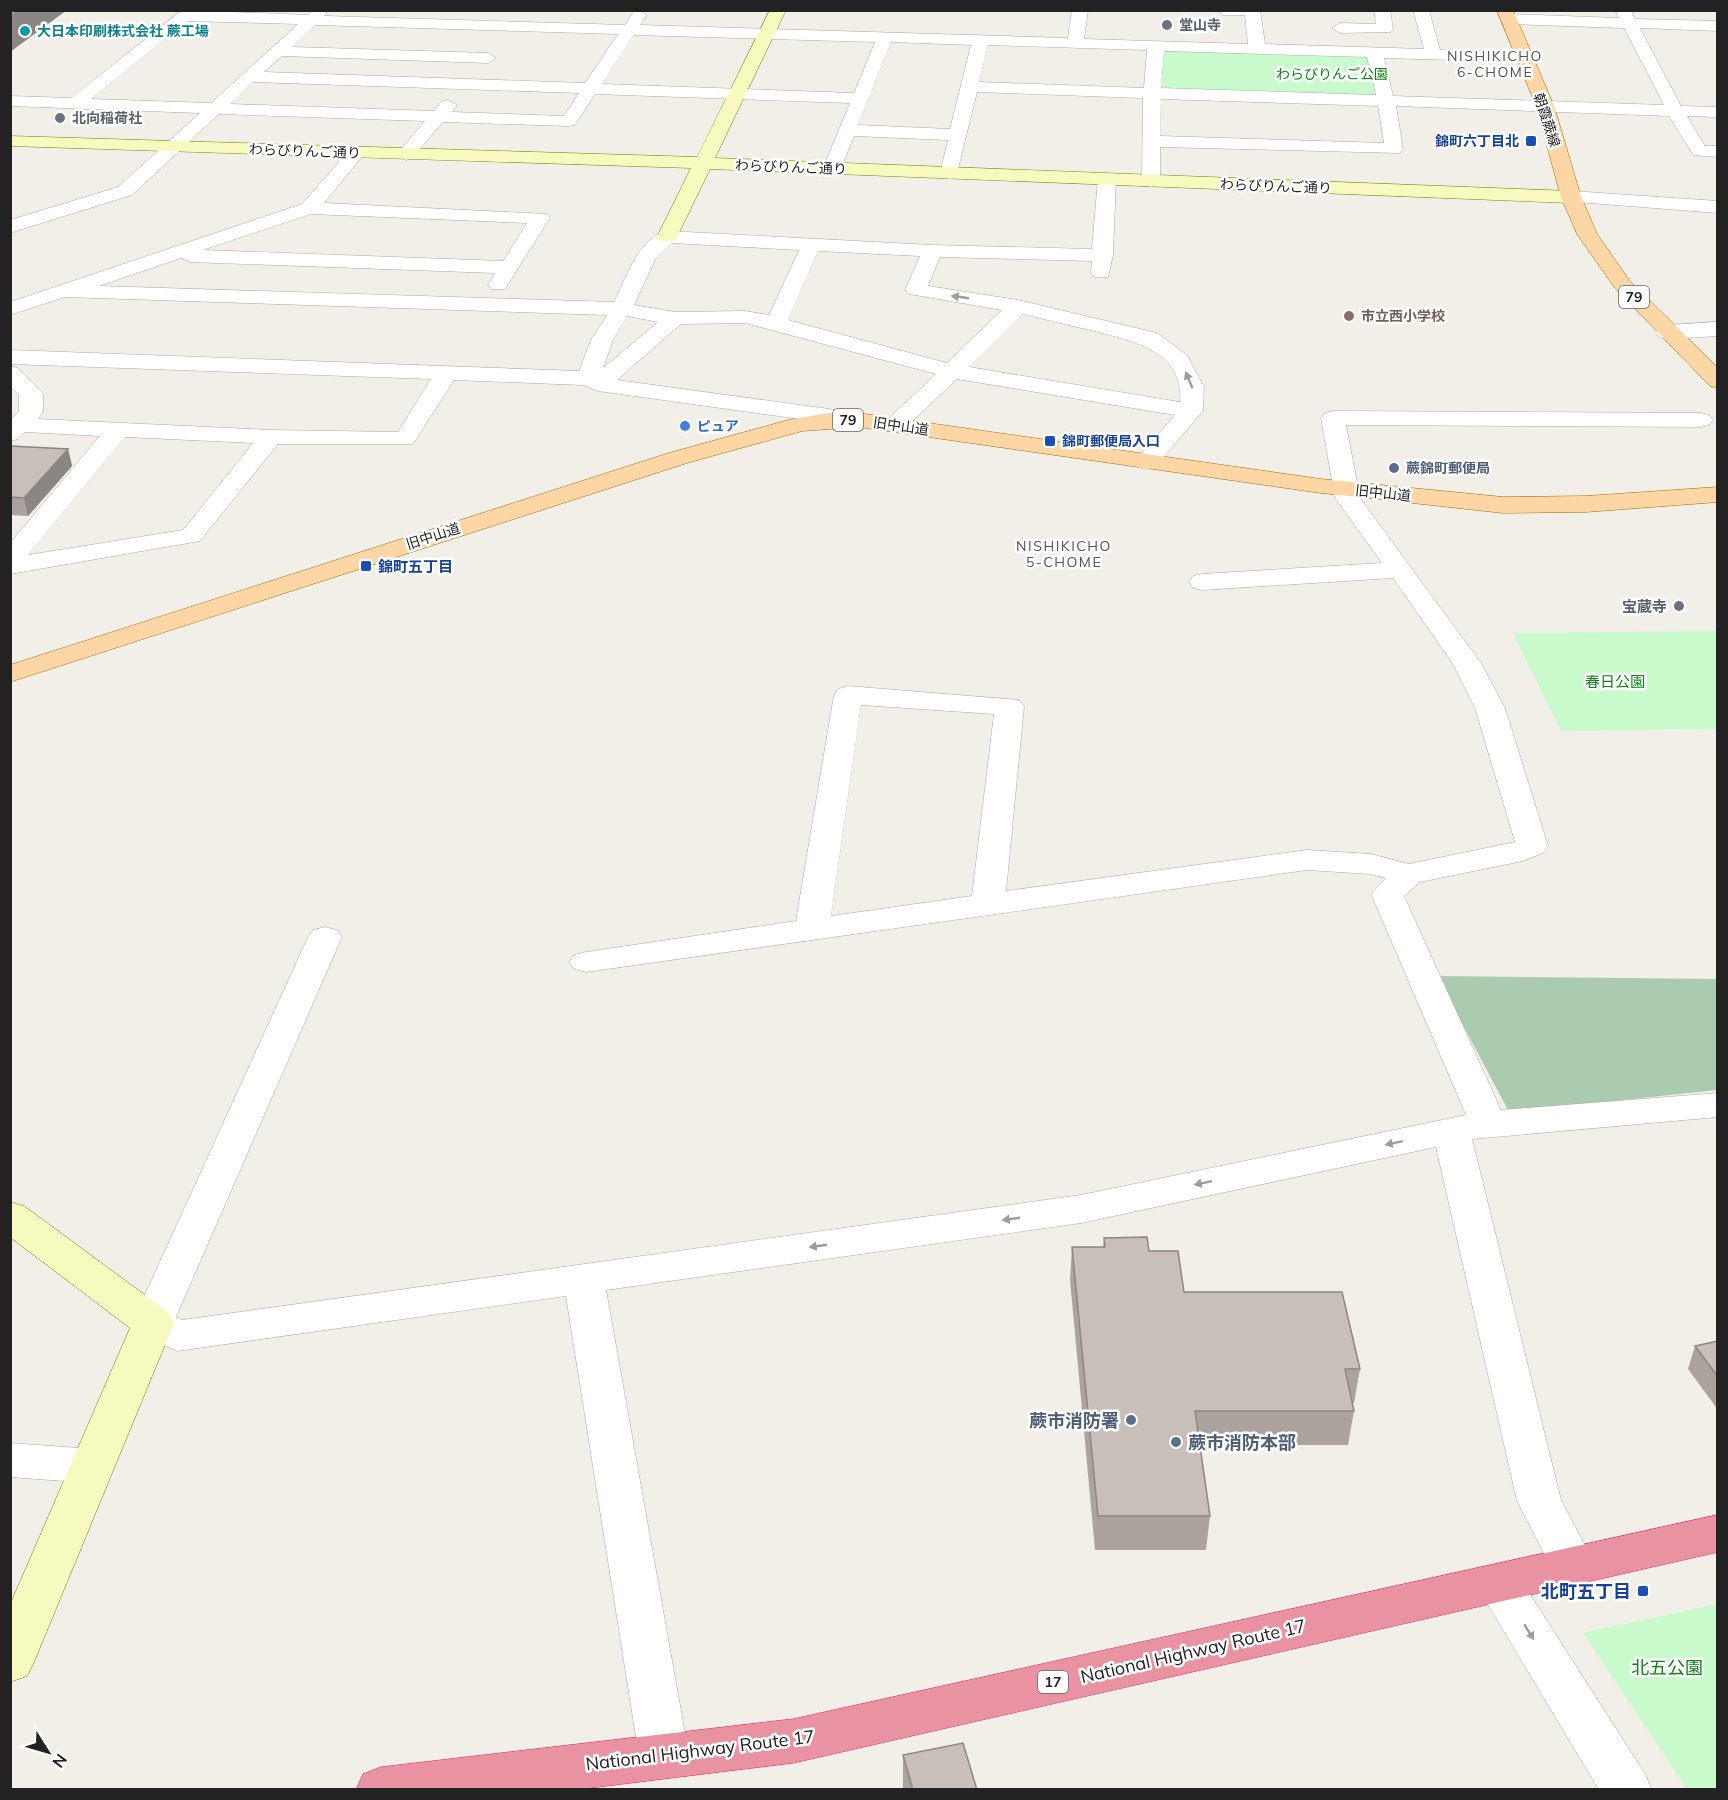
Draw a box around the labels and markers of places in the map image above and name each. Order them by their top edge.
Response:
place label: 堂山寺 [1179,16,1221,34]
marker: 堂山寺 [1160,18,1174,32]
place label: 大日本印刷株式会社 蕨工場 [37,22,209,40]
marker: 大日本印刷株式会社 蕨工場 [18,24,32,38]
place label: 北向稲荷社 [72,109,142,127]
marker: 北向稲荷社 [53,111,67,125]
place label: 錦町六丁目北 [1435,132,1519,150]
marker: 錦町六丁目北 [1524,134,1538,148]
place label: 市立西小学校 [1361,307,1445,325]
marker: 市立西小学校 [1342,309,1356,323]
place label: ピュア [697,417,739,435]
marker: ピュア [678,419,692,433]
place label: 錦町郵便局入口 [1062,432,1160,450]
marker: 錦町郵便局入口 [1043,434,1057,448]
place label: 蕨錦町郵便局 [1406,459,1490,477]
marker: 蕨錦町郵便局 [1387,461,1401,475]
place label: 錦町五丁目 [378,557,453,576]
marker: 錦町五丁目 [359,559,373,573]
place label: 宝蔵寺 [1622,597,1667,616]
marker: 宝蔵寺 [1672,599,1686,613]
place label: 蕨市消防署 [1029,1409,1119,1432]
marker: 蕨市消防署 [1124,1413,1138,1427]
place label: 蕨市消防本部 [1188,1431,1296,1454]
marker: 蕨市消防本部 [1169,1435,1183,1449]
place label: 北町五丁目 [1541,1580,1631,1603]
marker: 北町五丁目 [1636,1584,1650,1598]

